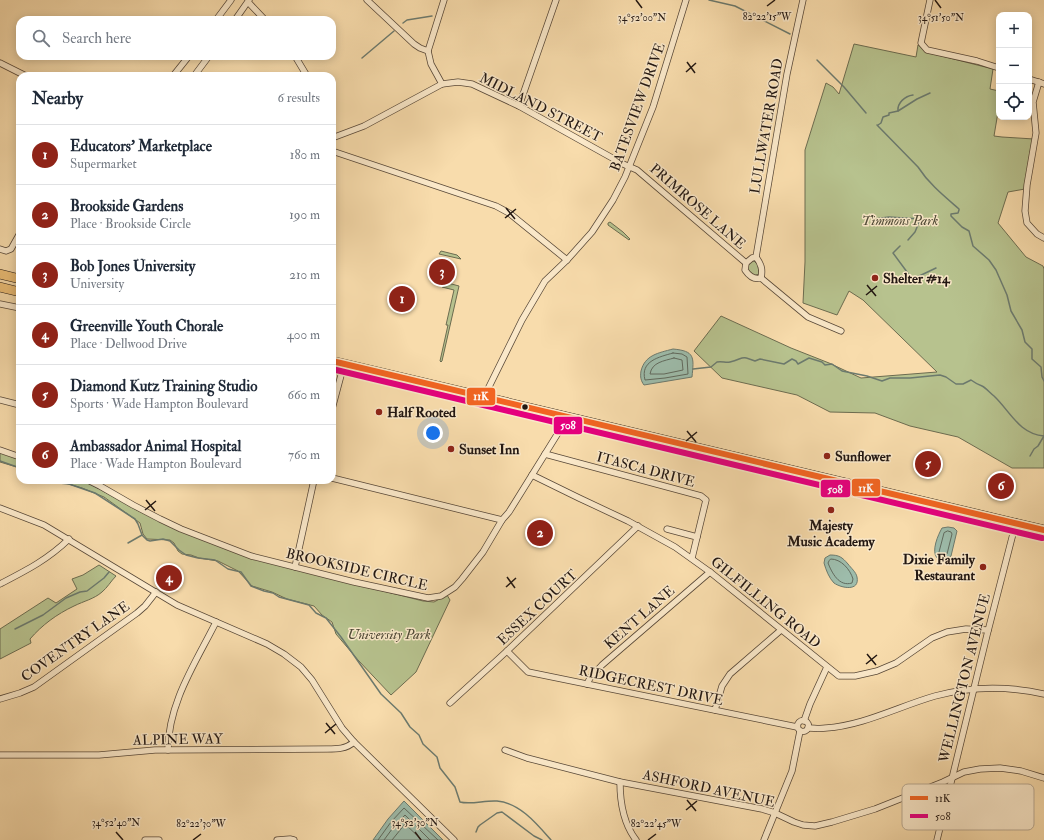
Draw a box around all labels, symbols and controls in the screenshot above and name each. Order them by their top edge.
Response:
text: 82°22'15"W [743,11,792,23]
text: 34°52'00"N [618,12,666,24]
text: 34°51'50"N [918,12,964,24]
map controls [996,12,1032,120]
button: + [996,12,1032,48]
search box [16,16,336,60]
icon: search [30,27,52,49]
text: Search here [62,29,131,48]
street label: BATESVIEW DRIVE [606,41,669,174]
button: − [996,48,1032,84]
street label: LULLWATER ROAD [746,57,787,195]
street label: MIDLAND STREET [477,69,606,146]
button: locate [996,84,1032,120]
text: Nearby [32,88,83,109]
text: 6 results [277,90,320,106]
text: Educators' Marketplace [70,137,212,156]
text: 1 [43,147,47,163]
text: 180 m [290,147,320,163]
text: Supermarket [70,156,137,172]
street label: PRIMROSE LANE [646,160,749,253]
text: Brookside Gardens [70,197,183,216]
text: 2 [42,207,48,223]
text: 190 m [289,207,320,223]
park label: Timmons Park [862,212,938,229]
text: Place · Brookside Circle [70,216,191,232]
text: Bob Jones University [70,257,195,276]
pin: 3 [429,257,455,287]
text: 3 [43,267,48,283]
text: 210 m [289,267,320,283]
place label: Shelter #14 [883,270,951,287]
marker: Shelter #14 [870,273,880,283]
text: University [70,276,124,292]
pin: 1 [389,284,415,314]
text: Greenville Youth Chorale [70,317,223,336]
text: 4 [41,327,49,343]
text: 400 m [287,327,320,343]
text: Place · Dellwood Drive [70,336,187,352]
text: Diamond Kutz Training Studio [70,377,257,396]
text: 5 [42,387,48,403]
text: 660 m [287,387,320,403]
line badge: 11K [466,387,496,406]
text: 11K [473,390,490,403]
text: Sports · Wade Hampton Boulevard [70,396,248,412]
unlabelled marker [520,402,530,412]
place label: Half Rooted [387,404,456,421]
marker: Half Rooted [374,407,384,417]
line badge: 508 [553,416,583,435]
text: 508 [560,419,577,432]
your location [423,423,443,443]
text: Ambassador Animal Hospital [70,437,241,456]
place label: Sunset Inn [459,441,520,458]
marker: Sunset Inn [446,444,456,454]
text: 6 [42,447,48,463]
text: 760 m [288,447,320,463]
street label: ITASCA DRIVE [595,448,697,491]
place label: Sunflower [835,448,892,465]
pin: 5 [915,449,941,479]
marker: Sunflower [822,451,832,461]
text: Place · Wade Hampton Boulevard [70,456,242,472]
pin: 6 [988,471,1014,501]
line badge: 11K [851,478,881,497]
line badge: 508 [820,479,851,498]
text: 11K [858,482,875,495]
text: 508 [827,483,844,496]
marker: Majesty Music Academy [826,505,836,515]
place label: Majesty Music Academy [786,517,876,551]
pin: 2 [527,518,553,548]
street label: BROOKSIDE CIRCLE [284,545,429,594]
place label: Dixie Family Restaurant [903,551,976,584]
street label: GILFILLING ROAD [707,553,824,652]
marker: Dixie Family Restaurant [978,562,988,572]
pin: 4 [156,563,182,593]
street label: ESSEX COURT [494,566,581,649]
street label: KENT LANE [601,582,678,653]
street label: WELLINGTON AVENUE [935,592,994,765]
street label: COVENTRY LANE [18,598,133,685]
park label: University Park [347,626,431,643]
street label: RIDGECREST DRIVE [577,662,725,709]
street label: ALPINE WAY [132,730,224,749]
street label: ASHFORD AVENUE [640,766,777,811]
legend [902,784,1034,830]
text: 11K [935,792,951,805]
text: 508 [935,810,951,823]
text: 34°52'40"N [92,817,140,829]
text: 34°52'30"N [391,817,439,829]
text: 82°22'30"W [176,818,227,830]
text: 82°22'45"W [631,818,682,830]

